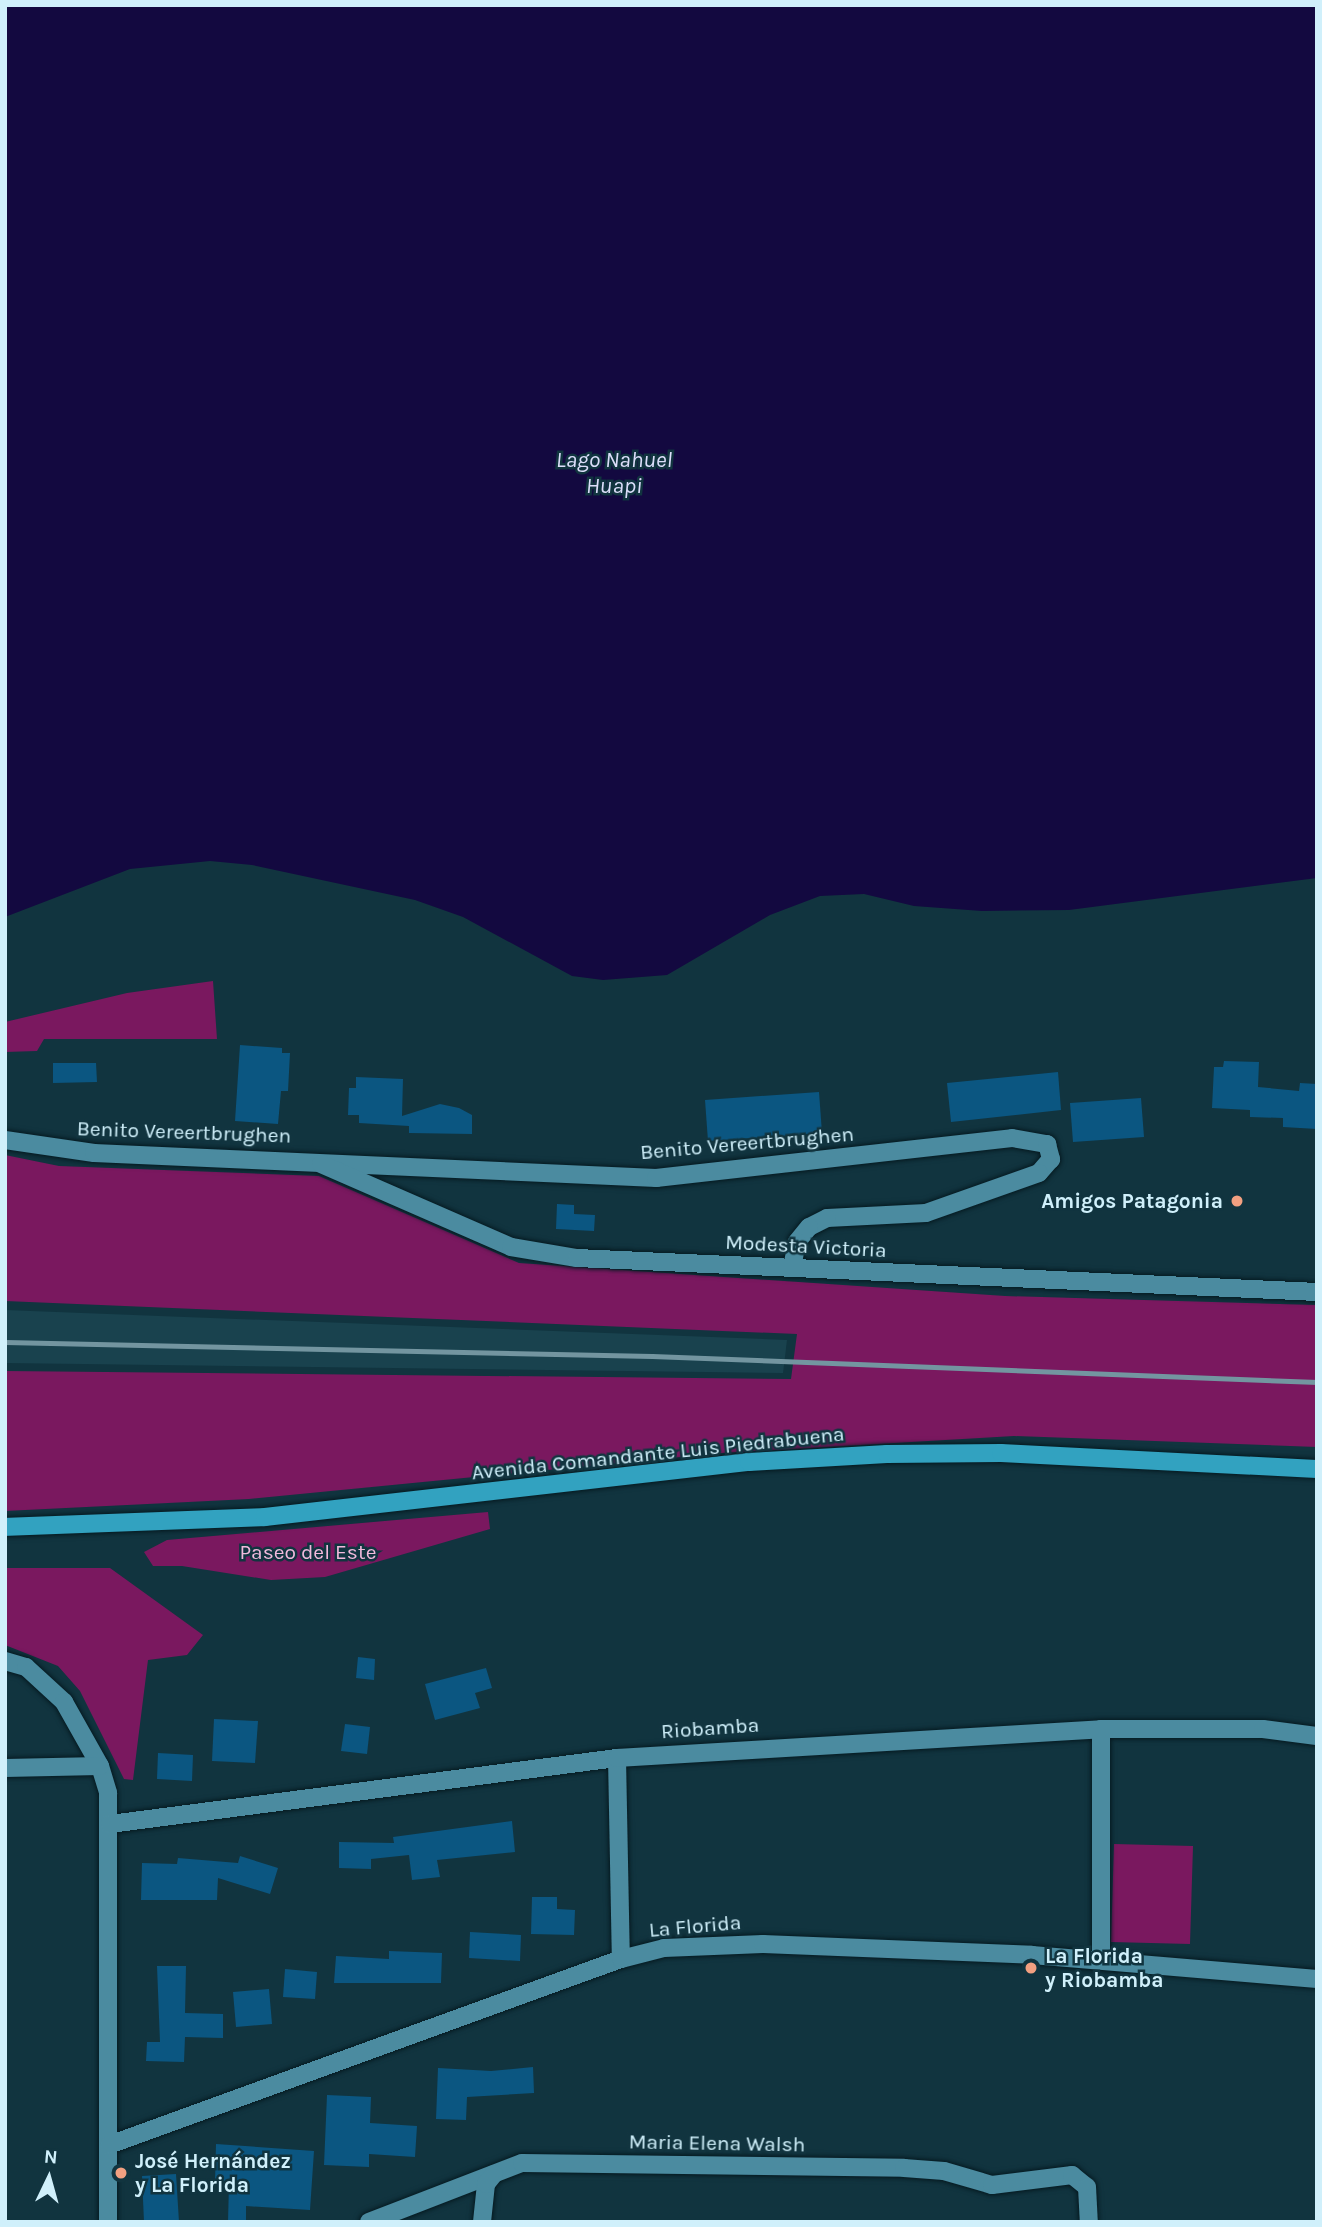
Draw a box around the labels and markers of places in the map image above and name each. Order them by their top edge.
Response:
place label: Amigos Patagonia [1041,1188,1223,1214]
marker: Amigos Patagonia [1229,1193,1245,1209]
place label: La Florida y Riobamba [1045,1943,1163,1993]
marker: La Florida y Riobamba [1023,1960,1039,1976]
place label: José Hernández y La Florida [135,2148,291,2198]
marker: José Hernández y La Florida [113,2165,129,2181]

